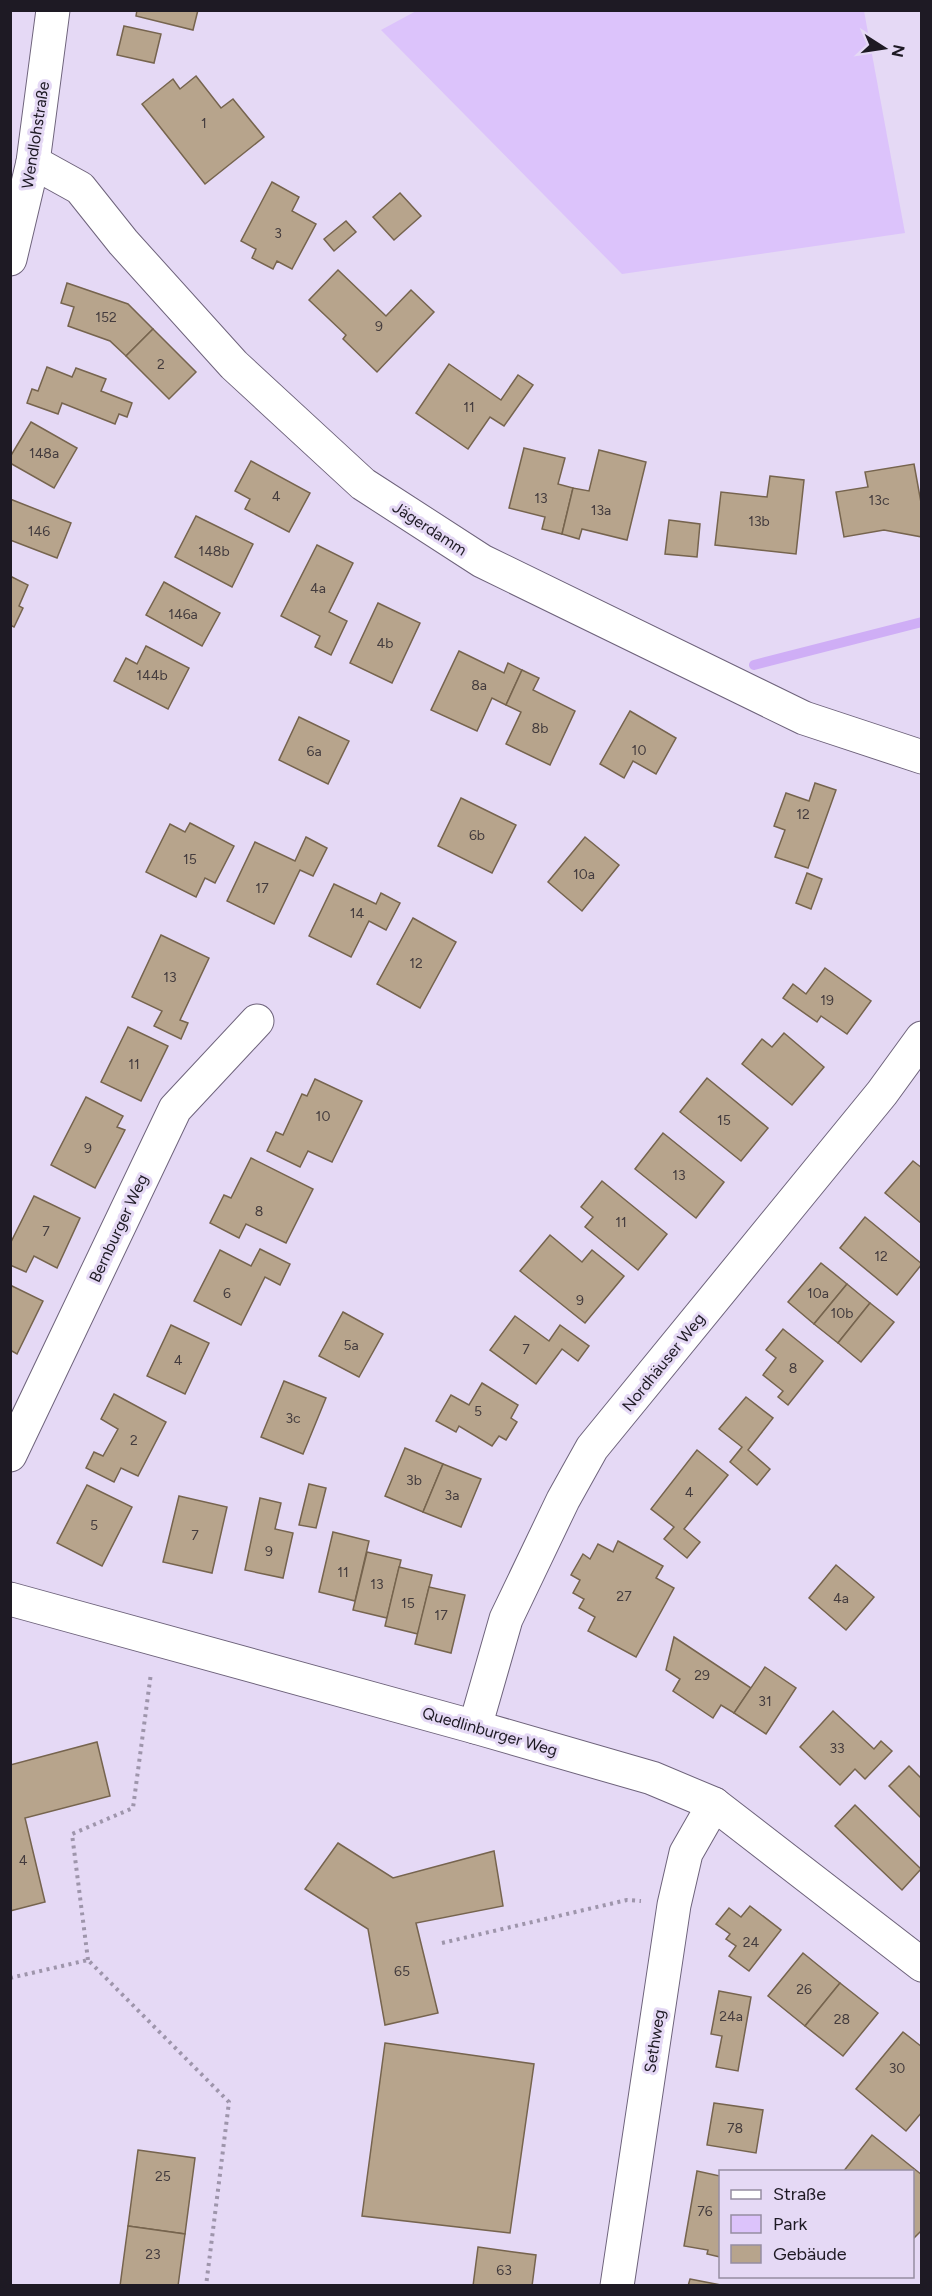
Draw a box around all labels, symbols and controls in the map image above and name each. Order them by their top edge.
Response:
north arrow [854,18,914,78]
text: N [888,43,909,59]
street label: Wendlohstraße [18,80,53,190]
house number: 1 [201,115,207,132]
house number: 3 [274,225,282,242]
house number: 152 [95,309,117,326]
house number: 9 [375,318,383,335]
house number: 2 [157,356,165,373]
house number: 11 [463,399,475,416]
house number: 148a [29,445,59,462]
house number: 4 [272,488,281,505]
house number: 13 [534,490,548,507]
house number: 13c [869,492,890,509]
street label: Jägerdamm [389,497,470,559]
house number: 13a [591,502,611,519]
house number: 13b [748,513,770,530]
house number: 146 [28,523,50,540]
house number: 148b [198,543,230,560]
house number: 4a [310,580,326,597]
house number: 146a [168,606,198,623]
house number: 4b [377,635,393,652]
house number: 144b [136,667,168,684]
house number: 8a [471,677,487,694]
house number: 8b [532,720,548,737]
house number: 10 [632,742,646,759]
house number: 6a [306,743,322,760]
house number: 12 [796,806,810,823]
house number: 6b [469,827,485,844]
house number: 15 [183,851,197,868]
house number: 10a [573,866,595,883]
house number: 17 [255,880,269,897]
house number: 14 [350,905,365,922]
house number: 12 [409,955,423,972]
house number: 13 [163,969,177,986]
house number: 19 [820,992,834,1009]
house number: 11 [128,1056,140,1073]
house number: 10 [316,1108,330,1125]
house number: 15 [717,1112,731,1129]
house number: 9 [84,1140,92,1157]
house number: 13 [672,1167,686,1184]
street label: Bernburger Weg [85,1171,152,1285]
house number: 8 [255,1203,263,1220]
house number: 11 [615,1214,627,1231]
house number: 7 [42,1223,50,1240]
house number: 12 [874,1248,888,1265]
house number: 6 [223,1285,231,1302]
house number: 10a [807,1285,829,1302]
house number: 9 [576,1292,584,1309]
house number: 10b [831,1305,853,1322]
street label: Nordhäuser Weg [618,1309,709,1415]
house number: 5a [343,1337,359,1354]
house number: 7 [522,1341,530,1358]
house number: 4 [174,1352,183,1369]
house number: 8 [789,1360,797,1377]
house number: 5 [474,1403,482,1420]
house number: 3c [285,1410,301,1427]
house number: 2 [130,1432,138,1449]
house number: 3b [406,1472,422,1489]
house number: 4 [685,1484,694,1501]
house number: 3a [445,1487,459,1504]
house number: 5 [90,1517,98,1534]
house number: 7 [191,1527,199,1544]
house number: 9 [265,1543,273,1560]
house number: 11 [337,1564,349,1581]
house number: 13 [370,1576,384,1593]
house number: 27 [616,1588,632,1605]
house number: 4a [833,1590,849,1607]
house number: 15 [401,1595,415,1612]
house number: 17 [434,1607,448,1624]
house number: 29 [694,1667,710,1684]
house number: 31 [758,1693,772,1710]
street label: Quedlinburger Weg [420,1703,560,1760]
house number: 33 [829,1740,845,1757]
house number: 4 [19,1852,28,1869]
house number: 24 [743,1934,760,1951]
house number: 65 [394,1963,410,1980]
house number: 26 [796,1981,812,1998]
street label: Sethweg [640,2008,669,2074]
house number: 24a [719,2008,743,2025]
house number: 28 [834,2011,850,2028]
house number: 30 [889,2060,905,2077]
house number: 78 [727,2120,743,2137]
house number: 25 [155,2168,171,2185]
legend [719,2170,914,2278]
text: Straße [773,2183,826,2205]
house number: 76 [697,2203,713,2220]
text: Park [773,2213,808,2235]
text: Gebäude [773,2243,847,2265]
house number: 23 [145,2246,161,2263]
house number: 63 [496,2262,512,2279]

